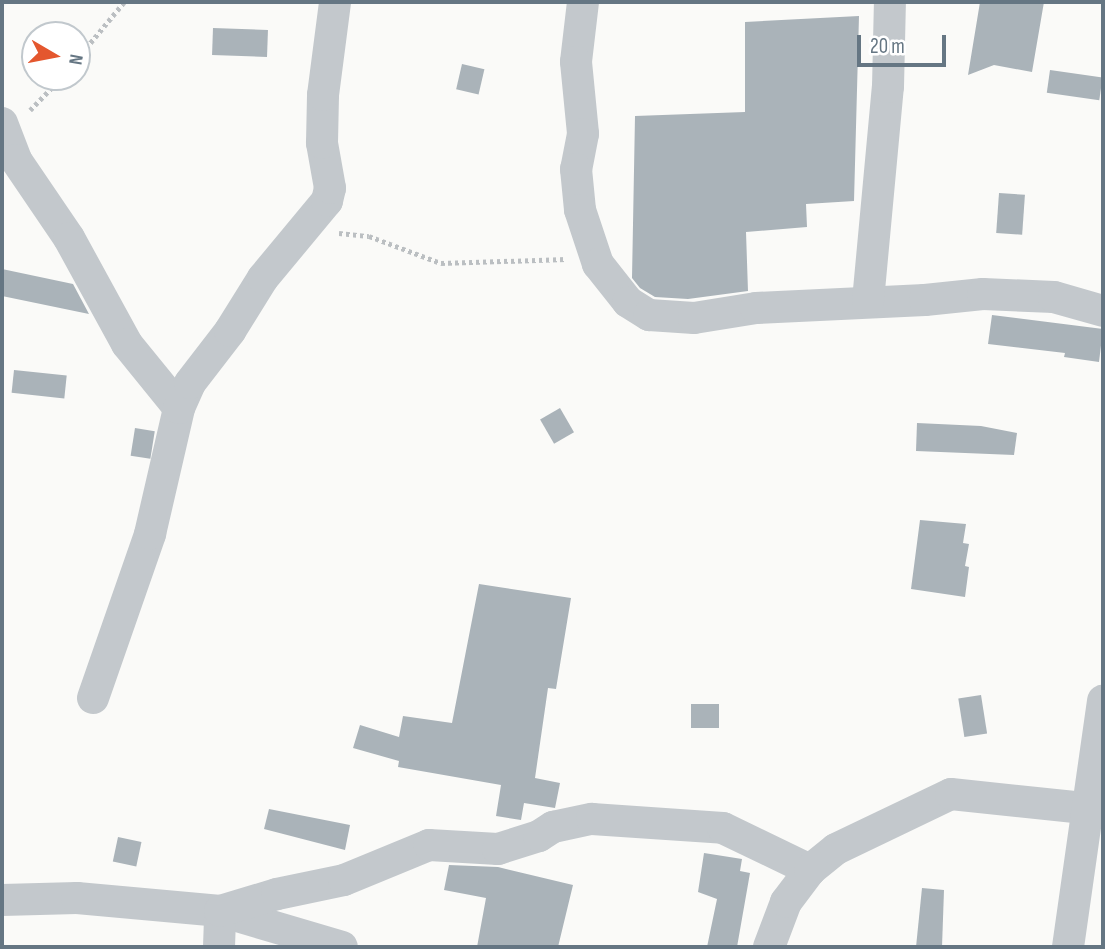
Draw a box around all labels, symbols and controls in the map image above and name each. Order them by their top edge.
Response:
north arrow [21,21,91,91]
scale bar [860,21,949,65]
text: 20 m [870,34,905,59]
text: N [63,52,87,66]

